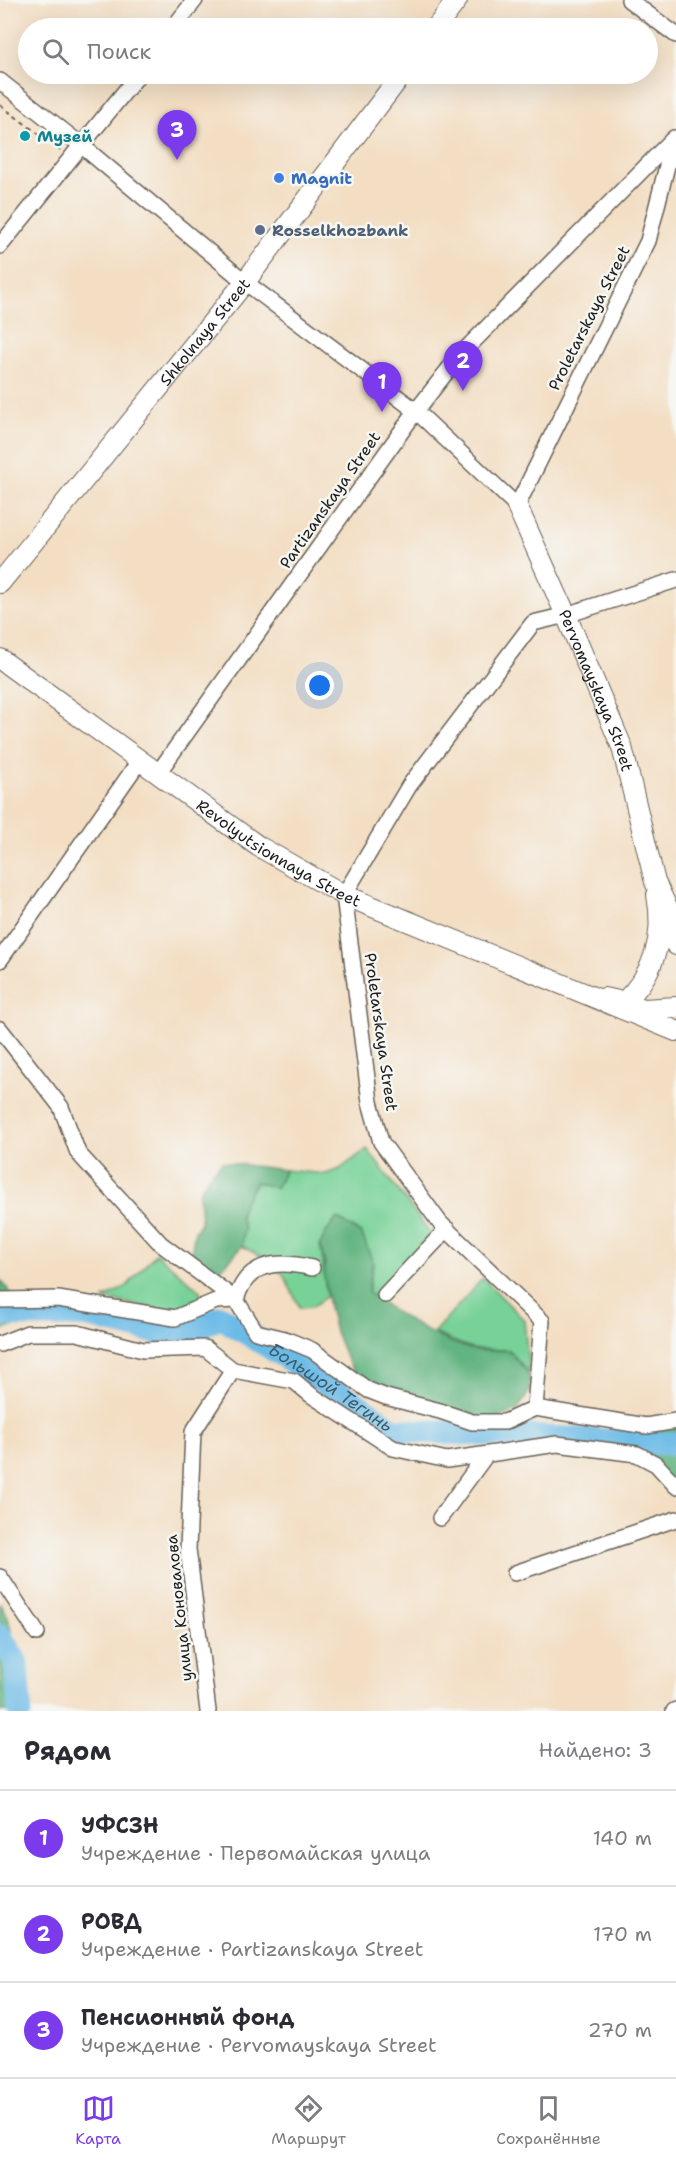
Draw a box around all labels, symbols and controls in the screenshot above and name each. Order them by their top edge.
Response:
search box [18,18,658,84]
icon: search [39,35,72,68]
text: Поиск [87,37,151,66]
pin: 3 [158,110,196,160]
place label: Музей [37,126,92,147]
marker: Музей [18,129,32,143]
place label: Magnit [291,168,352,189]
marker: Magnit [272,171,286,185]
place label: Rosselkhozbank [272,220,409,241]
marker: Rosselkhozbank [253,223,267,237]
street label: Proletarskaya Street [543,242,635,394]
street label: Shkolnaya Street [155,274,255,390]
pin: 2 [444,342,482,391]
pin: 1 [362,362,401,412]
street label: Partizanskaya Street [275,427,385,573]
street label: Pervomayskaya Street [554,606,638,773]
your location [305,671,334,700]
street label: Revolyutsionnaya Street [192,794,364,911]
street label: Proletarskaya Street [359,951,403,1113]
water label: Большой Тегинь [264,1337,397,1438]
street label: улица Коновалова [161,1533,197,1682]
text: Рядом [24,1733,111,1768]
text: Найдено: 3 [539,1737,652,1763]
text: УФСЗН [81,1811,158,1840]
text: 1 [39,1825,48,1851]
text: 140 m [593,1825,652,1851]
text: Учреждение · Первомайская улица [81,1840,430,1866]
text: РОВД [81,1907,142,1936]
text: 2 [37,1921,51,1947]
text: 170 m [593,1921,652,1947]
text: Учреждение · Partizanskaya Street [81,1936,424,1962]
text: Пенсионный фонд [81,2003,294,2032]
text: 3 [37,2017,51,2043]
text: 270 m [588,2017,652,2043]
text: Учреждение · Pervomayskaya Street [81,2032,437,2058]
tab: Карта [75,2092,121,2149]
tab: Маршрут [271,2092,346,2149]
tab: Сохранённые [496,2092,601,2149]

